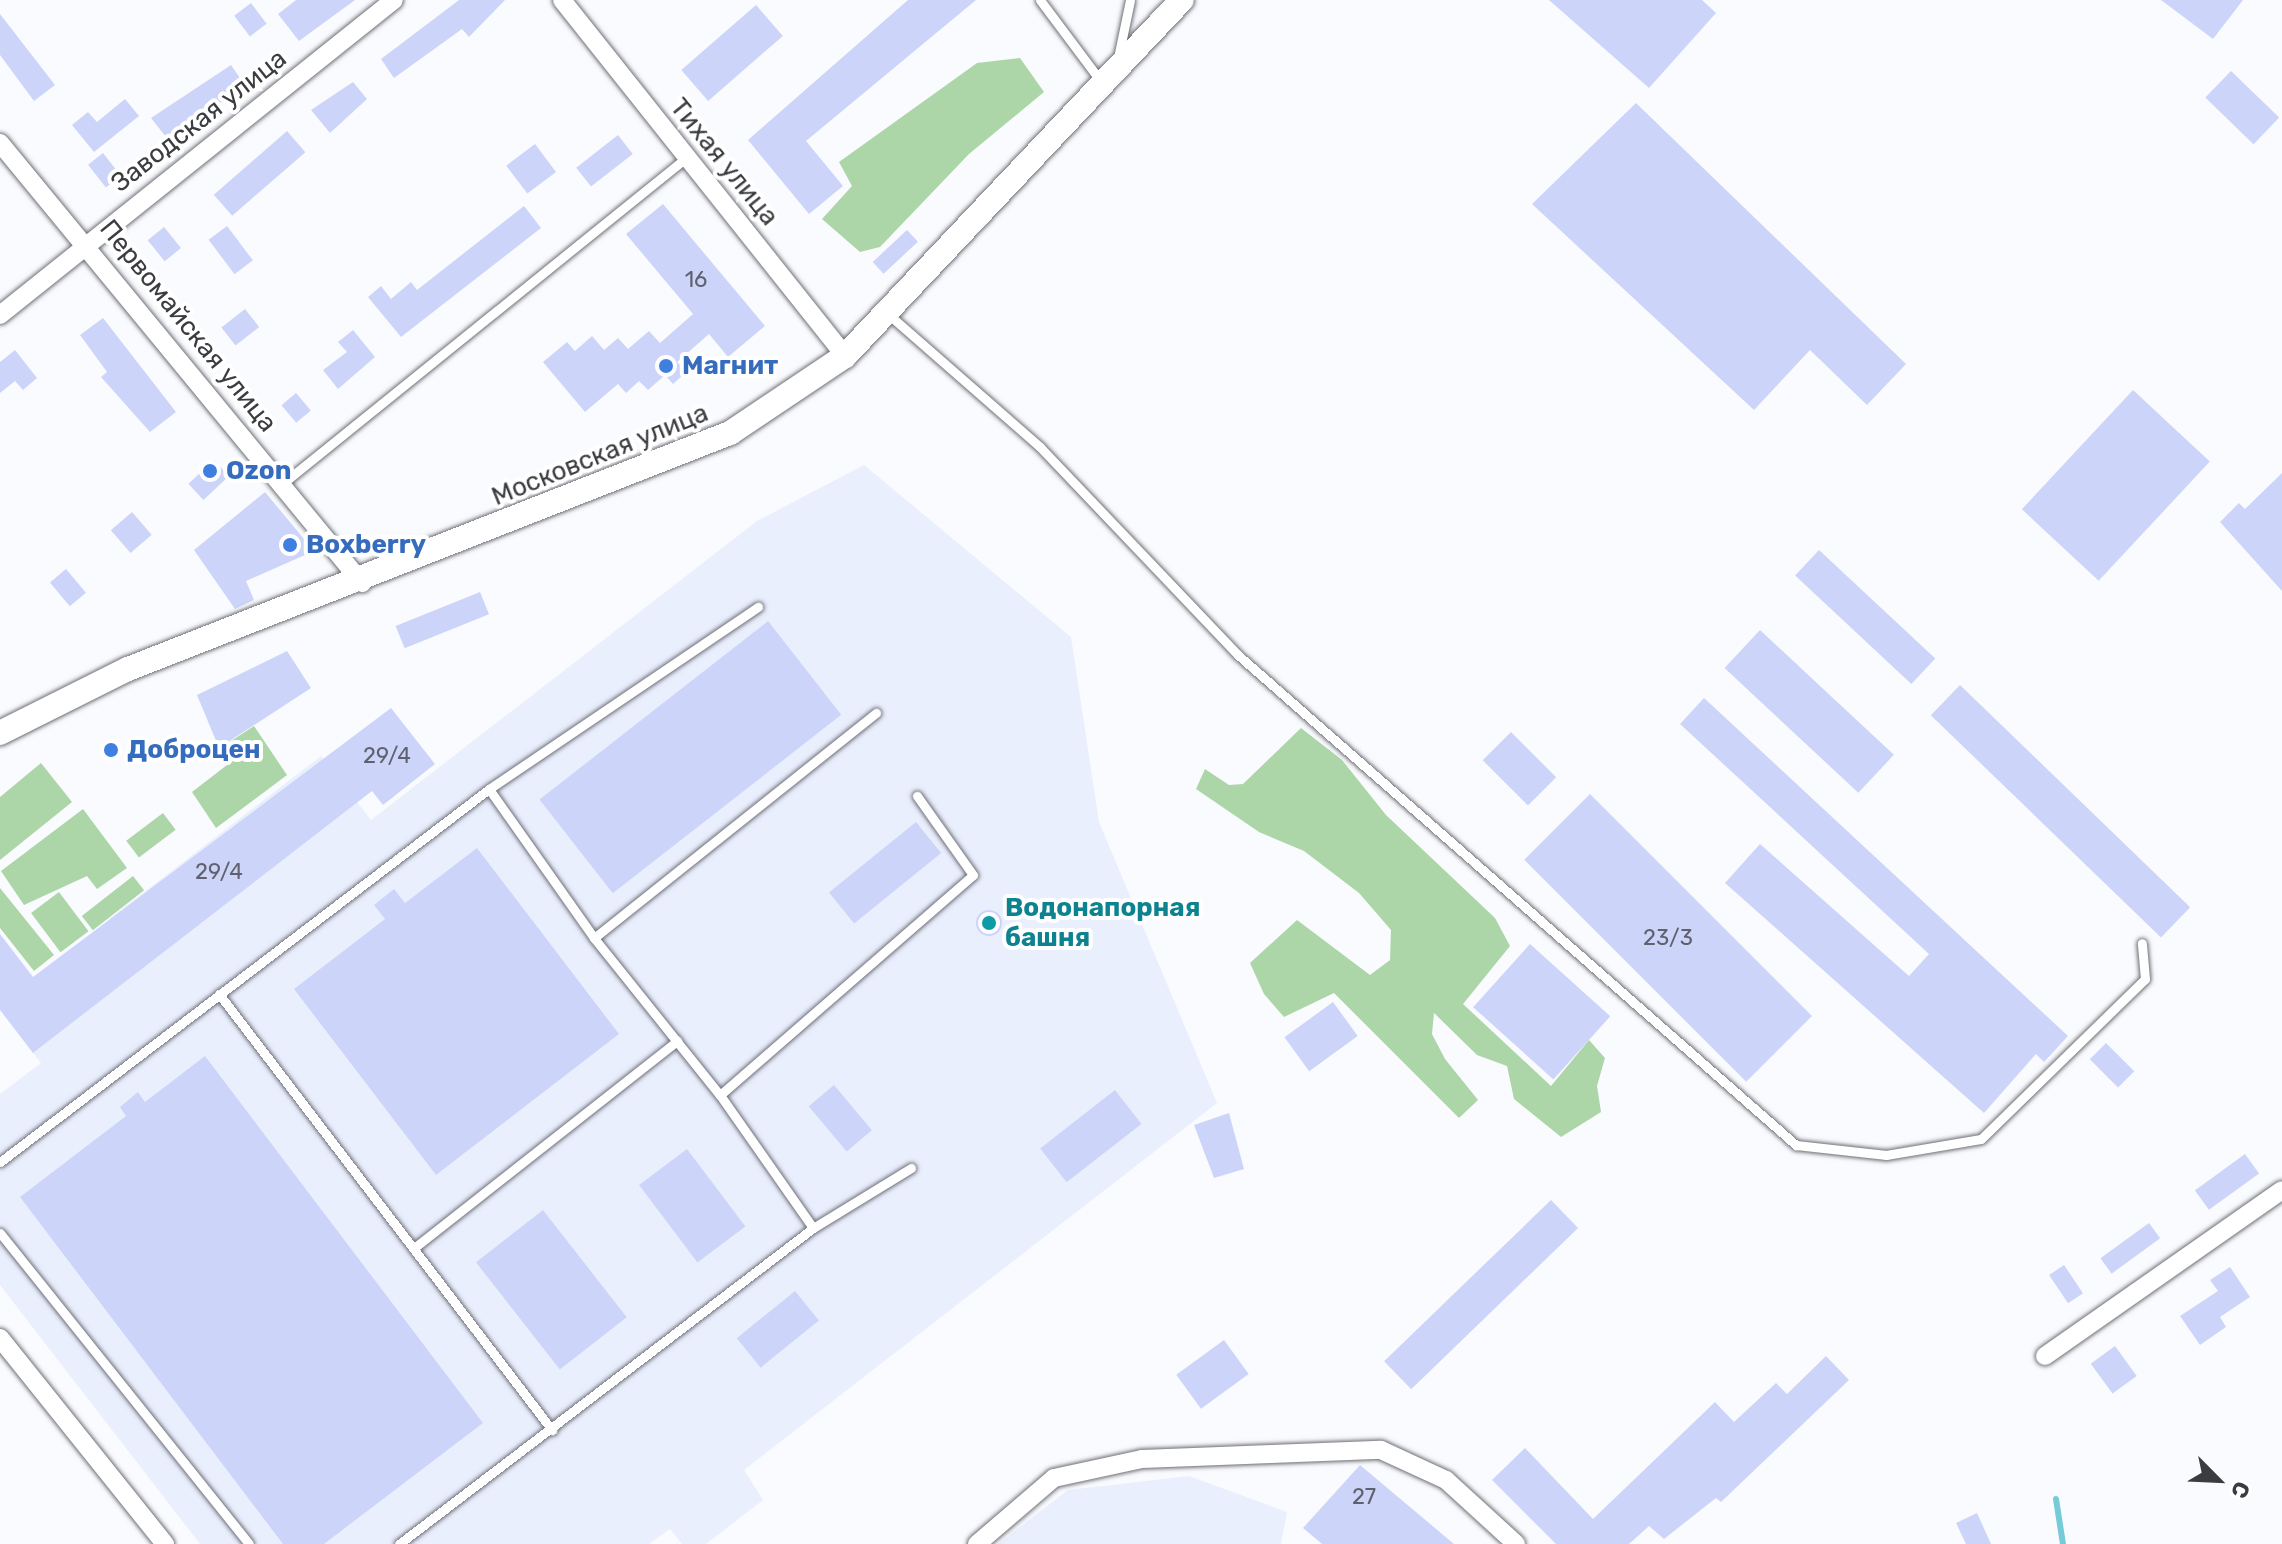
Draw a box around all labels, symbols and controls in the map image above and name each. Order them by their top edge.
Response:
street label: Заводская улица [105,43,293,199]
street label: Тихая улица [663,92,785,232]
street label: Первомайская улица [93,214,283,438]
house number: 16 [685,267,707,293]
place label: Магнит [682,350,778,382]
marker: Магнит [657,357,675,375]
street label: Московская улица [487,397,713,513]
place label: Ozon [226,455,291,487]
marker: Ozon [201,462,219,480]
place label: Boxberry [306,529,426,561]
marker: Boxberry [281,536,299,554]
place label: Доброцен [127,734,260,766]
marker: Доброцен [102,741,120,759]
house number: 29/4 [363,743,411,769]
house number: 29/4 [195,859,243,885]
place label: Водонапорная башня [1005,892,1200,954]
marker: Водонапорная башня [980,914,998,932]
house number: 23/3 [1643,925,1693,951]
north arrow [2178,1440,2258,1520]
text: С [2225,1477,2256,1503]
house number: 27 [1352,1484,1376,1510]

